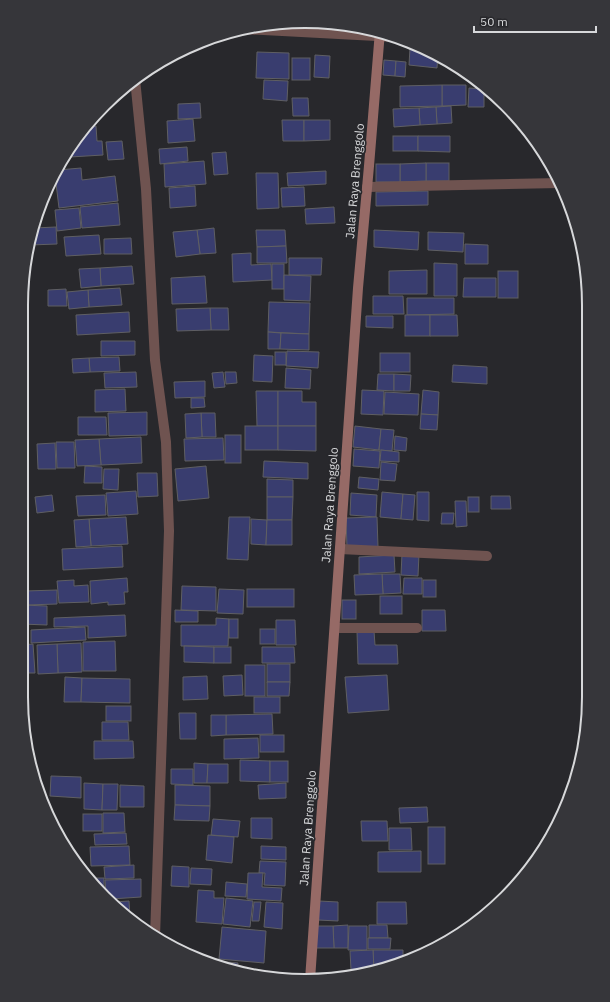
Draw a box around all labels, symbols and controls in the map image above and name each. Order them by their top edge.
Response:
scale bar [474,8,596,34]
text: 50 m [480,14,508,29]
street label: Jalan Raya Brenggolo [342,122,367,239]
street label: Jalan Raya Brenggolo [318,446,341,563]
street label: Jalan Raya Brenggolo [296,769,319,886]

